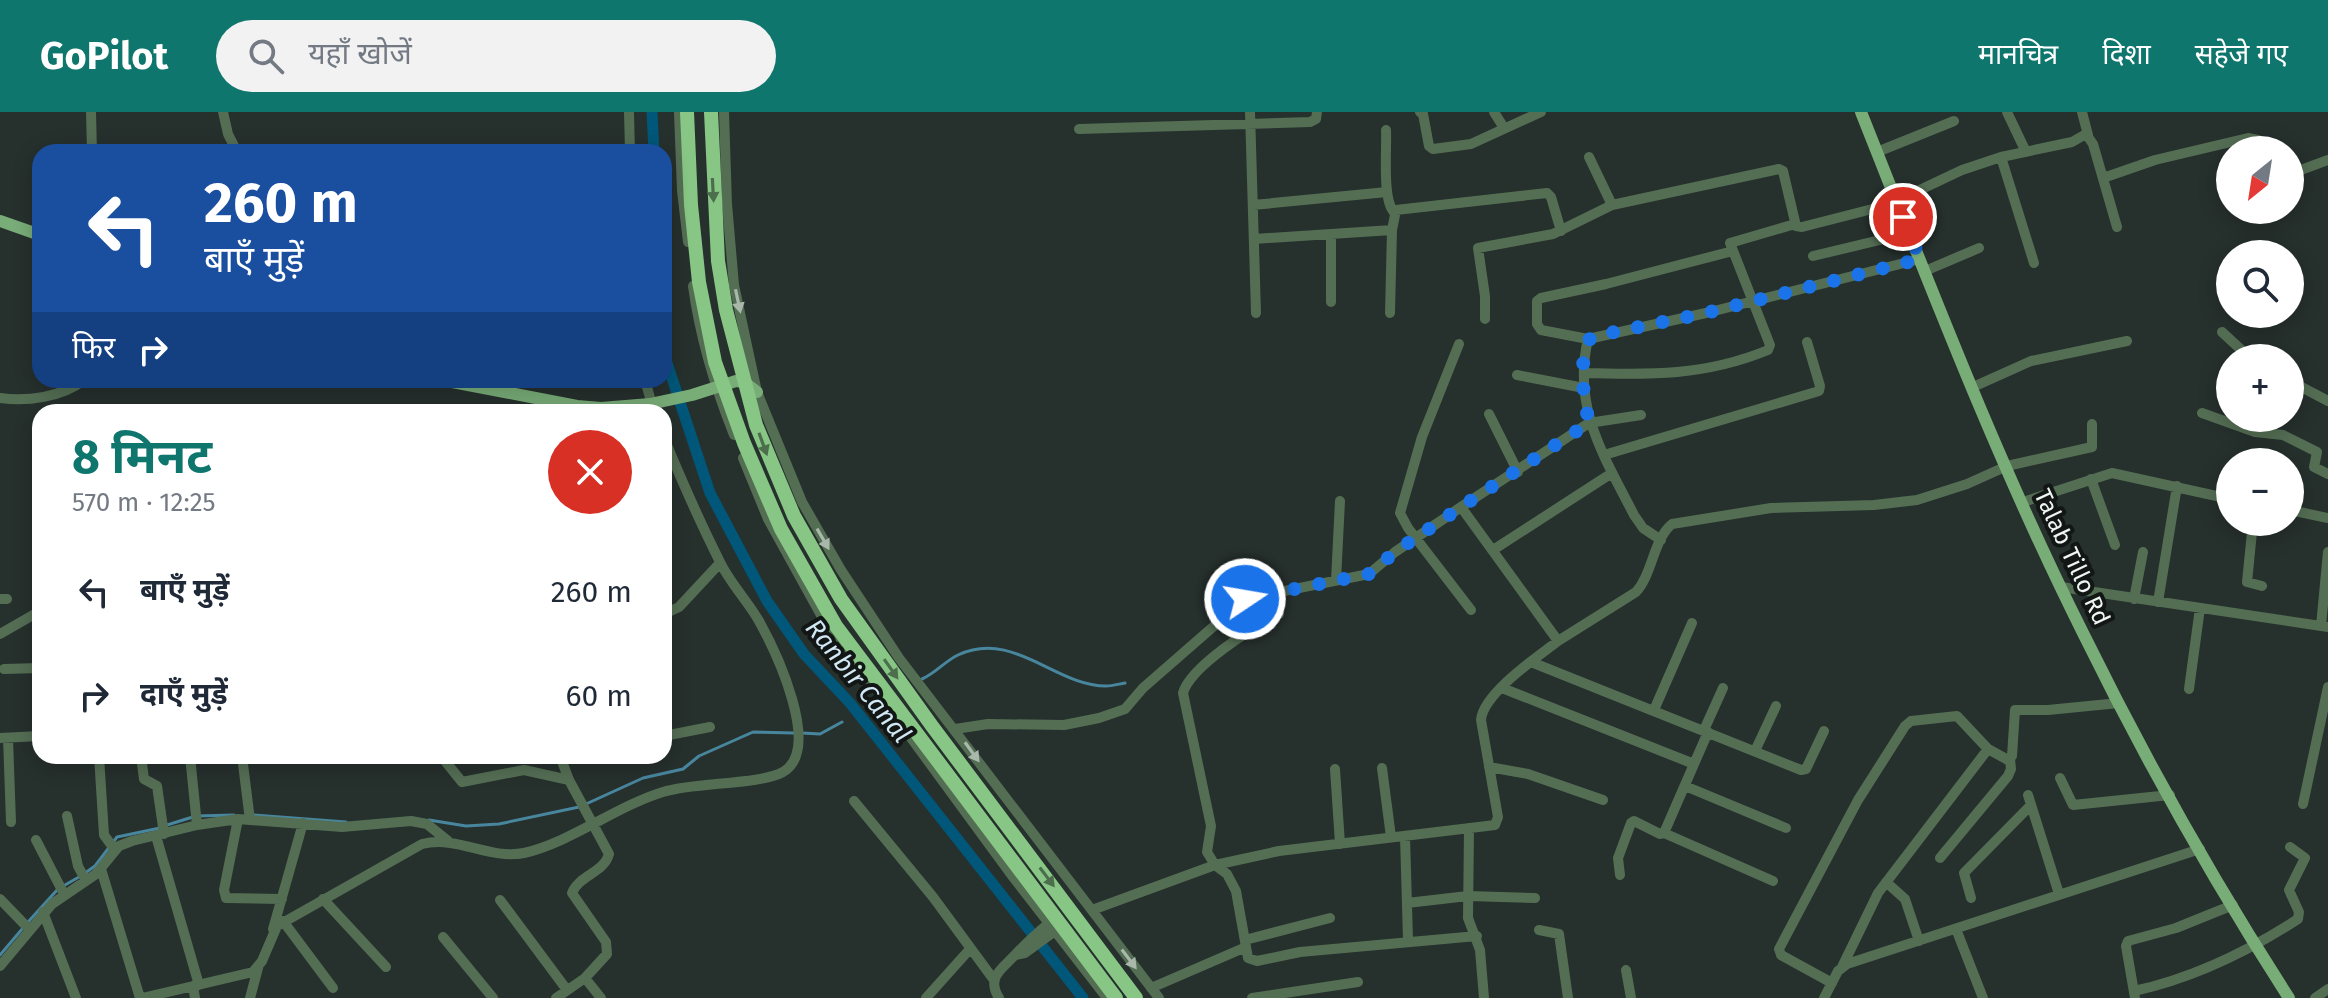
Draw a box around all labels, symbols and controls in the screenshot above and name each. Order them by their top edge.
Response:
search box [216,20,776,92]
text: GoPilot [40,33,168,79]
icon: search [244,34,288,78]
text: यहाँ खोजें [308,36,412,72]
text: मानचित्र [1978,38,2058,71]
text: दिशा [2102,38,2151,71]
text: सहेजे गए [2195,38,2288,71]
north arrow [2216,136,2304,224]
map controls [2216,136,2304,536]
text: 260 m [204,170,358,237]
icon: left [72,176,176,280]
one-way arrow [707,178,720,203]
pin [1869,183,1937,251]
icon: arrive [1881,195,1925,239]
text: बाएँ मुड़ें [204,238,304,282]
button: search [2216,240,2304,328]
one-way arrow [732,289,745,314]
icon: right [131,328,175,372]
text: फिर [72,330,115,366]
button: + [2216,344,2304,432]
text: 8 मिनट [72,428,212,486]
button: close [548,430,632,514]
one-way arrow [758,432,770,456]
button: − [2216,448,2304,536]
street label: Talab Tillo Rd [2028,485,2116,629]
text: 570 m · 12:25 [72,487,216,518]
one-way arrow [816,528,830,550]
position arrow [1203,557,1287,641]
icon: left [72,570,116,614]
text: बाएँ मुड़ें [140,572,229,608]
text: 260 m [551,574,632,610]
water label: Ranbir Canal [799,613,917,749]
one-way arrow [883,658,899,680]
icon: right [72,674,116,718]
text: दाएँ मुड़ें [140,676,228,712]
text: 60 m [566,678,632,714]
one-way arrow [963,742,979,763]
one-way arrow [1038,867,1054,888]
one-way arrow [1121,949,1137,969]

